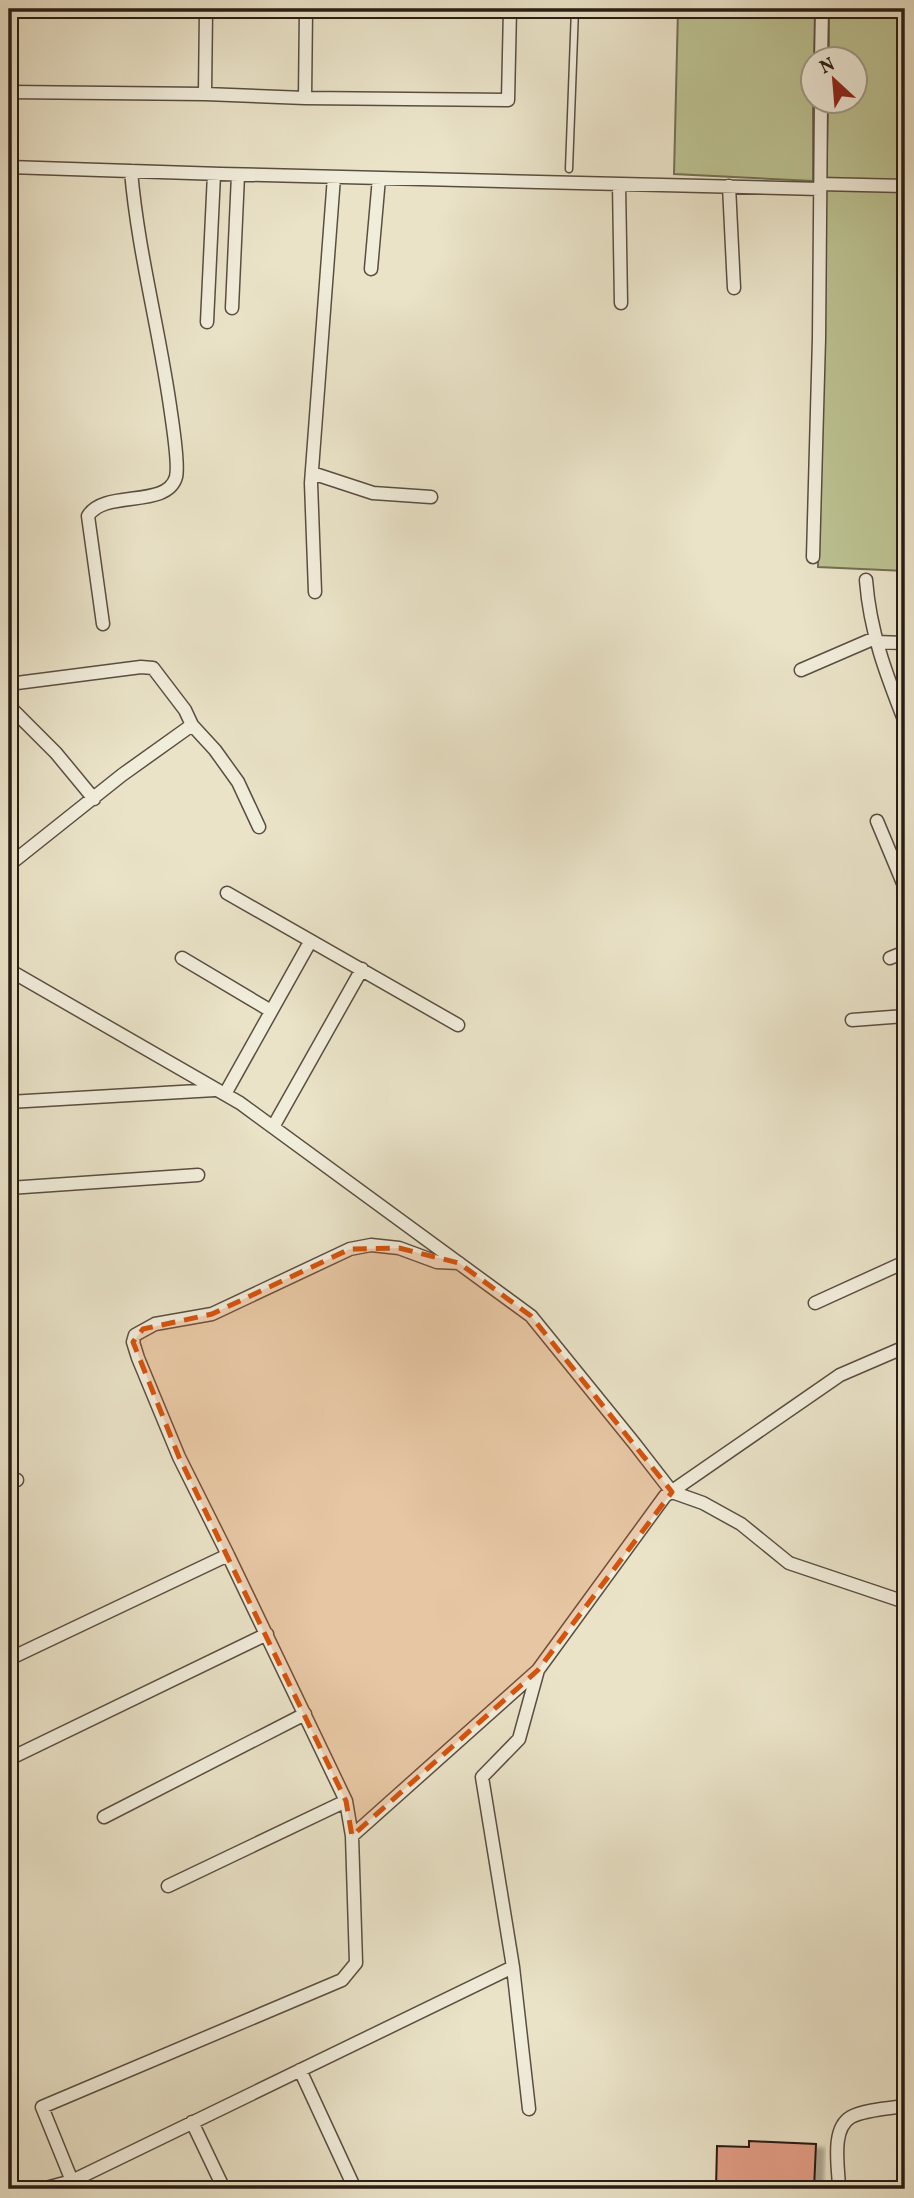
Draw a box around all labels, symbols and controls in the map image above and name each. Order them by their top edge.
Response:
north arrow [799,46,869,116]
text: N [816,52,840,81]

